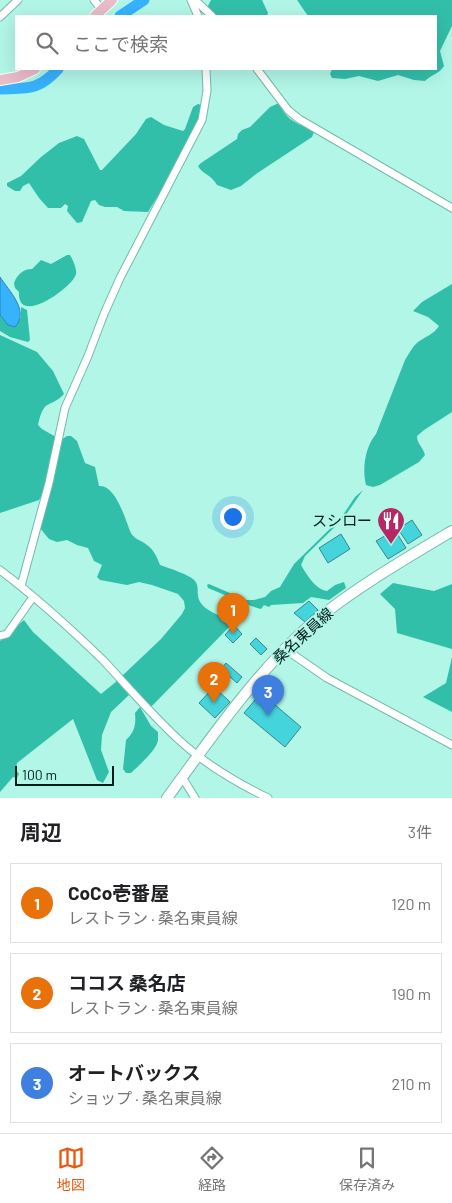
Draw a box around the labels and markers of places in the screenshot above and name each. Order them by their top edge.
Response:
restaurant icon: スシロー [376,506,406,545]
place label: スシロー [312,511,372,529]
pin: 1 [217,593,249,634]
pin: 2 [198,662,230,703]
pin: 3 [252,675,284,716]

